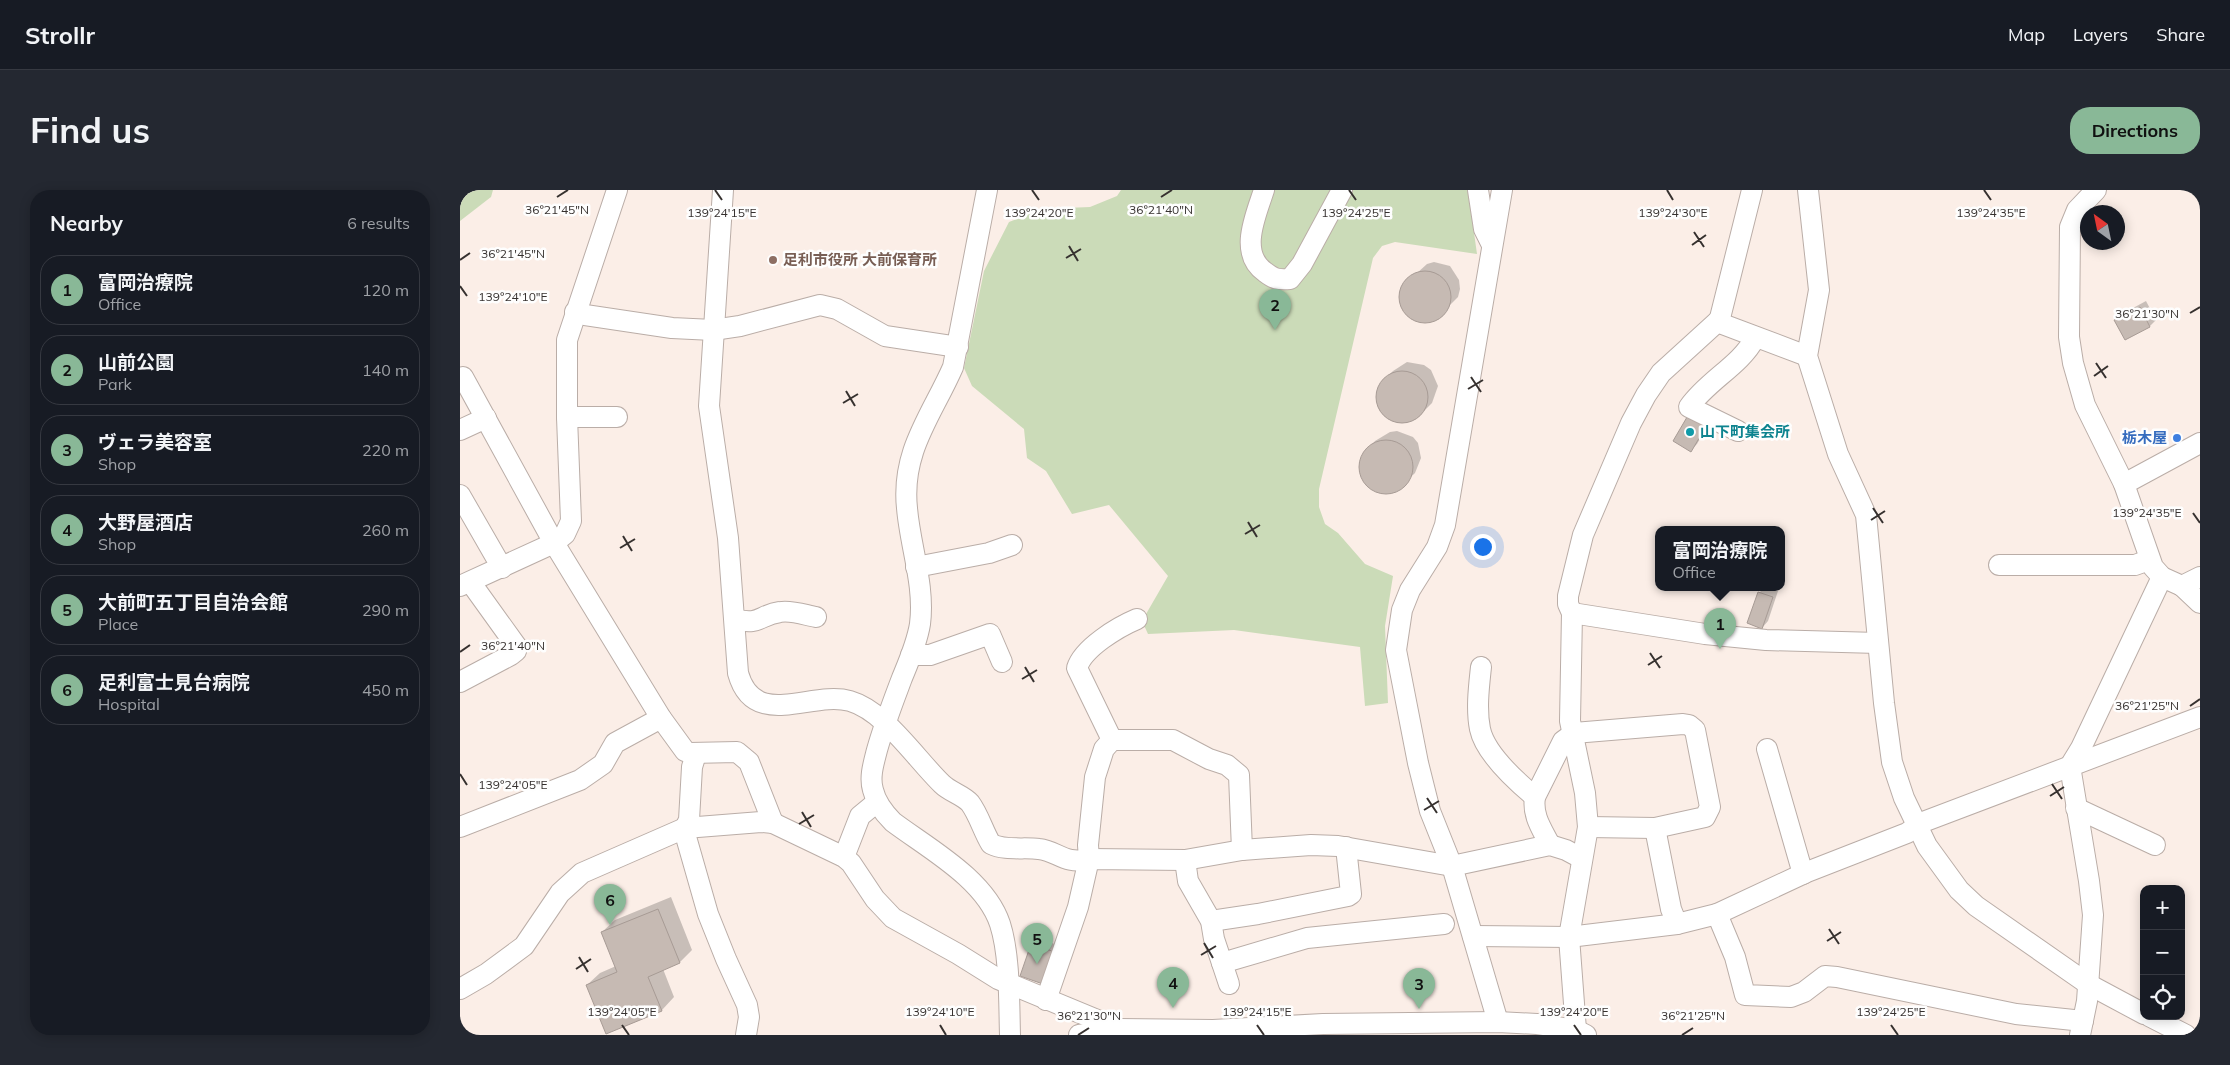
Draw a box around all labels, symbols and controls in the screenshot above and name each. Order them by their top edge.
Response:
text: Strollr [25,20,95,50]
text: Map [2008,23,2045,46]
text: Layers [2073,23,2128,46]
text: Share [2156,23,2205,46]
button: Directions [2070,107,2200,154]
text: Find us [30,108,150,152]
text: 36°21'45"N [525,202,589,217]
text: 36°21'40"N [1129,202,1193,217]
text: 139°24'15"E [687,205,757,220]
text: 139°24'20"E [1004,205,1074,220]
text: 139°24'25"E [1321,205,1391,220]
text: 139°24'30"E [1638,205,1708,220]
text: 139°24'35"E [1956,205,2026,220]
north arrow [2080,205,2125,250]
text: Nearby [50,210,123,236]
text: 6 results [347,213,410,233]
text: 36°21'45"N [481,246,545,261]
place label: 足利市役所 大前保育所 [783,250,937,269]
marker: 足利市役所 大前保育所 [767,254,779,266]
text: 富岡治療院 [98,270,193,294]
text: 1 [62,280,72,300]
text: 120 m [362,280,409,300]
text: 139°24'10"E [478,289,548,304]
pin: 2 [1259,289,1291,330]
text: Office [98,294,141,314]
text: 36°21'30"N [2115,306,2179,321]
text: 山前公園 [98,350,174,374]
text: 2 [62,360,72,380]
text: 140 m [362,360,409,380]
text: Park [98,374,132,394]
place label: 山下町集会所 [1700,422,1790,441]
marker: 山下町集会所 [1684,426,1696,438]
place label: 栃木屋 [2122,428,2167,447]
text: ヴェラ美容室 [98,430,212,454]
marker: 栃木屋 [2171,432,2183,444]
text: 3 [62,440,72,460]
text: 220 m [362,440,409,460]
text: Shop [98,454,136,474]
text: 139°24'35"E [2112,505,2182,520]
text: 大野屋酒店 [98,510,193,534]
text: 4 [62,520,72,540]
text: 260 m [362,520,409,540]
popup [1655,526,1785,591]
text: Shop [98,534,136,554]
your location [1470,534,1496,560]
text: 富岡治療院 [1672,538,1768,562]
text: Office [1672,562,1716,582]
text: 大前町五丁目自治会館 [98,590,288,614]
text: 5 [62,600,72,620]
text: 290 m [362,600,409,620]
pin: 1 [1704,608,1736,649]
text: Place [98,614,138,634]
text: 36°21'40"N [481,638,545,653]
text: 足利富士見台病院 [98,670,250,694]
text: 6 [62,680,72,700]
text: 450 m [362,680,409,700]
text: Hospital [98,694,160,714]
text: 36°21'25"N [2115,698,2179,713]
text: 139°24'05"E [478,777,548,792]
pin: 6 [594,884,626,925]
map controls [2140,885,2185,1020]
button: + [2140,885,2185,930]
pin: 5 [1021,923,1053,964]
button: − [2140,930,2185,975]
pin: 4 [1157,967,1189,1008]
pin: 3 [1403,968,1435,1009]
button: locate [2140,975,2185,1020]
text: 139°24'05"E [587,1004,657,1019]
text: 139°24'10"E [905,1004,975,1019]
text: 139°24'15"E [1222,1004,1292,1019]
text: 139°24'20"E [1539,1004,1609,1019]
text: 139°24'25"E [1856,1004,1926,1019]
text: 36°21'30"N [1057,1008,1121,1023]
text: 36°21'25"N [1661,1008,1725,1023]

